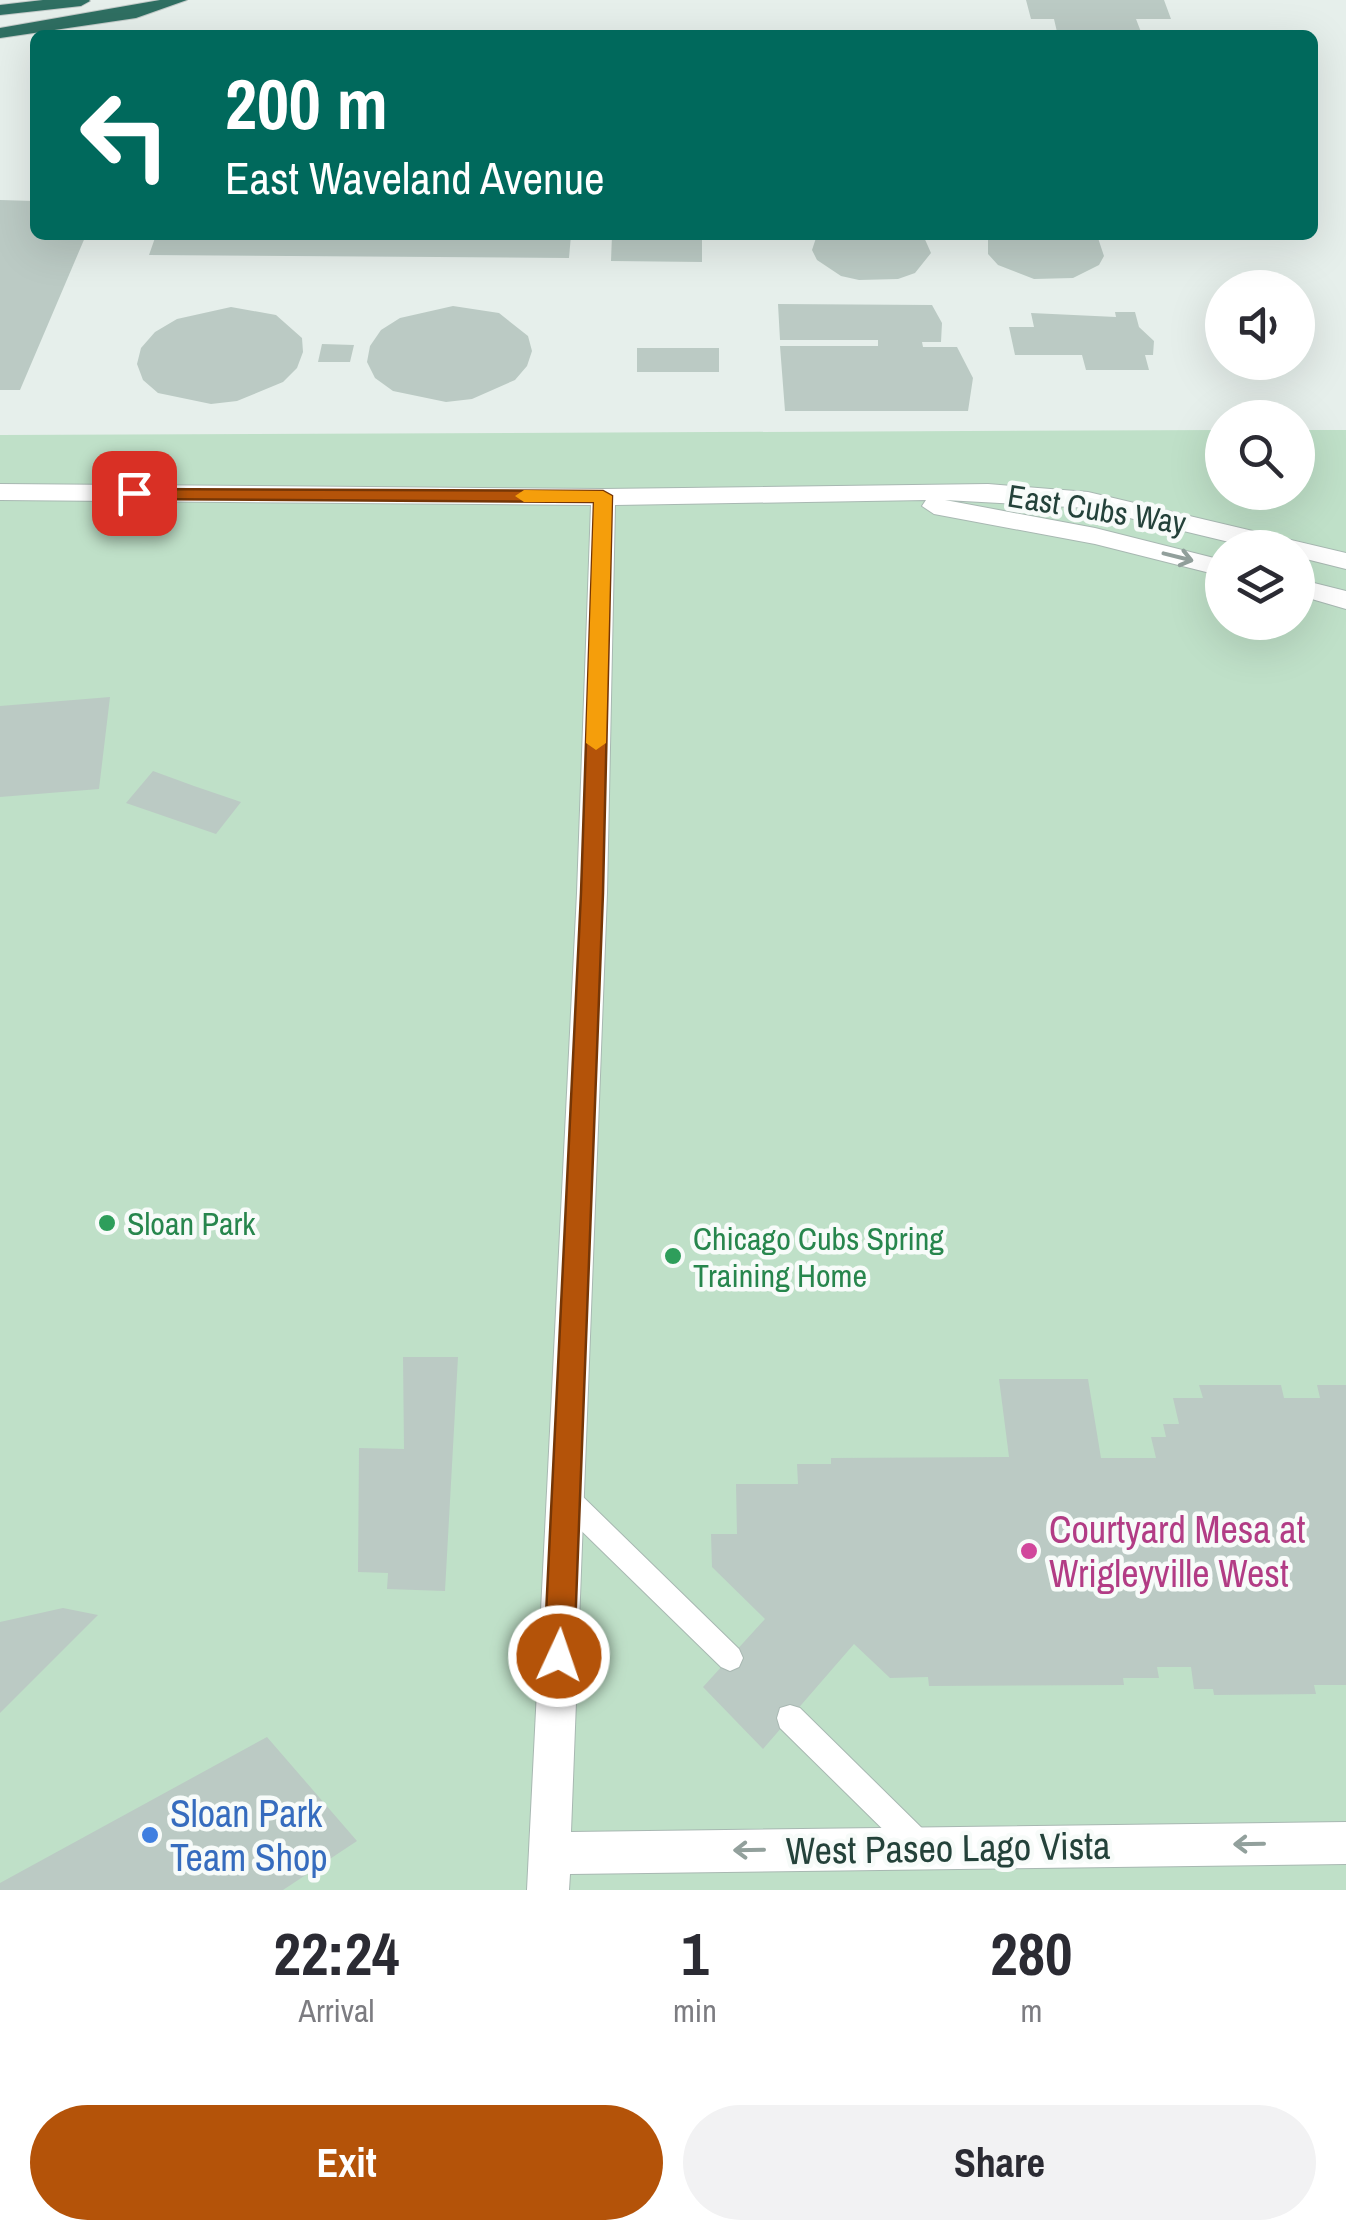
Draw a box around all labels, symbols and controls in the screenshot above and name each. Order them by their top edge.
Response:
text: 200 m [225,57,388,151]
icon: left [60,70,190,200]
text: East Waveland Avenue [225,147,605,208]
map controls [1205,270,1315,640]
button: sound [1205,270,1315,380]
button: search [1205,400,1315,510]
pin [92,451,177,536]
icon: arrive [107,466,162,521]
street label: East Cubs Way [1005,474,1189,544]
button: layers [1205,530,1315,640]
one-way arrow [1161,549,1193,567]
place label: Sloan Park [127,1202,256,1245]
marker: Sloan Park [96,1212,118,1234]
place label: Chicago Cubs Spring Training Home [693,1217,944,1297]
marker: Chicago Cubs Spring Training Home [662,1245,684,1267]
place label: Courtyard Mesa at Wrigleyville West [1049,1504,1306,1599]
marker: Courtyard Mesa at Wrigleyville West [1018,1540,1040,1562]
position arrow [507,1604,611,1708]
place label: Sloan Park Team Shop [170,1788,328,1883]
street label: West Paseo Lago Vista [785,1820,1111,1876]
marker: Sloan Park Team Shop [139,1824,161,1846]
one-way arrow [1233,1835,1265,1854]
one-way arrow [733,1840,766,1860]
text: 22:24 [274,1913,399,1994]
text: 1 [681,1913,709,1994]
text: 280 [990,1913,1072,1994]
text: Arrival [299,1989,374,2032]
text: min [673,1989,717,2032]
text: m [1020,1989,1042,2032]
button: Exit [30,2105,663,2220]
button: Share [683,2105,1316,2220]

